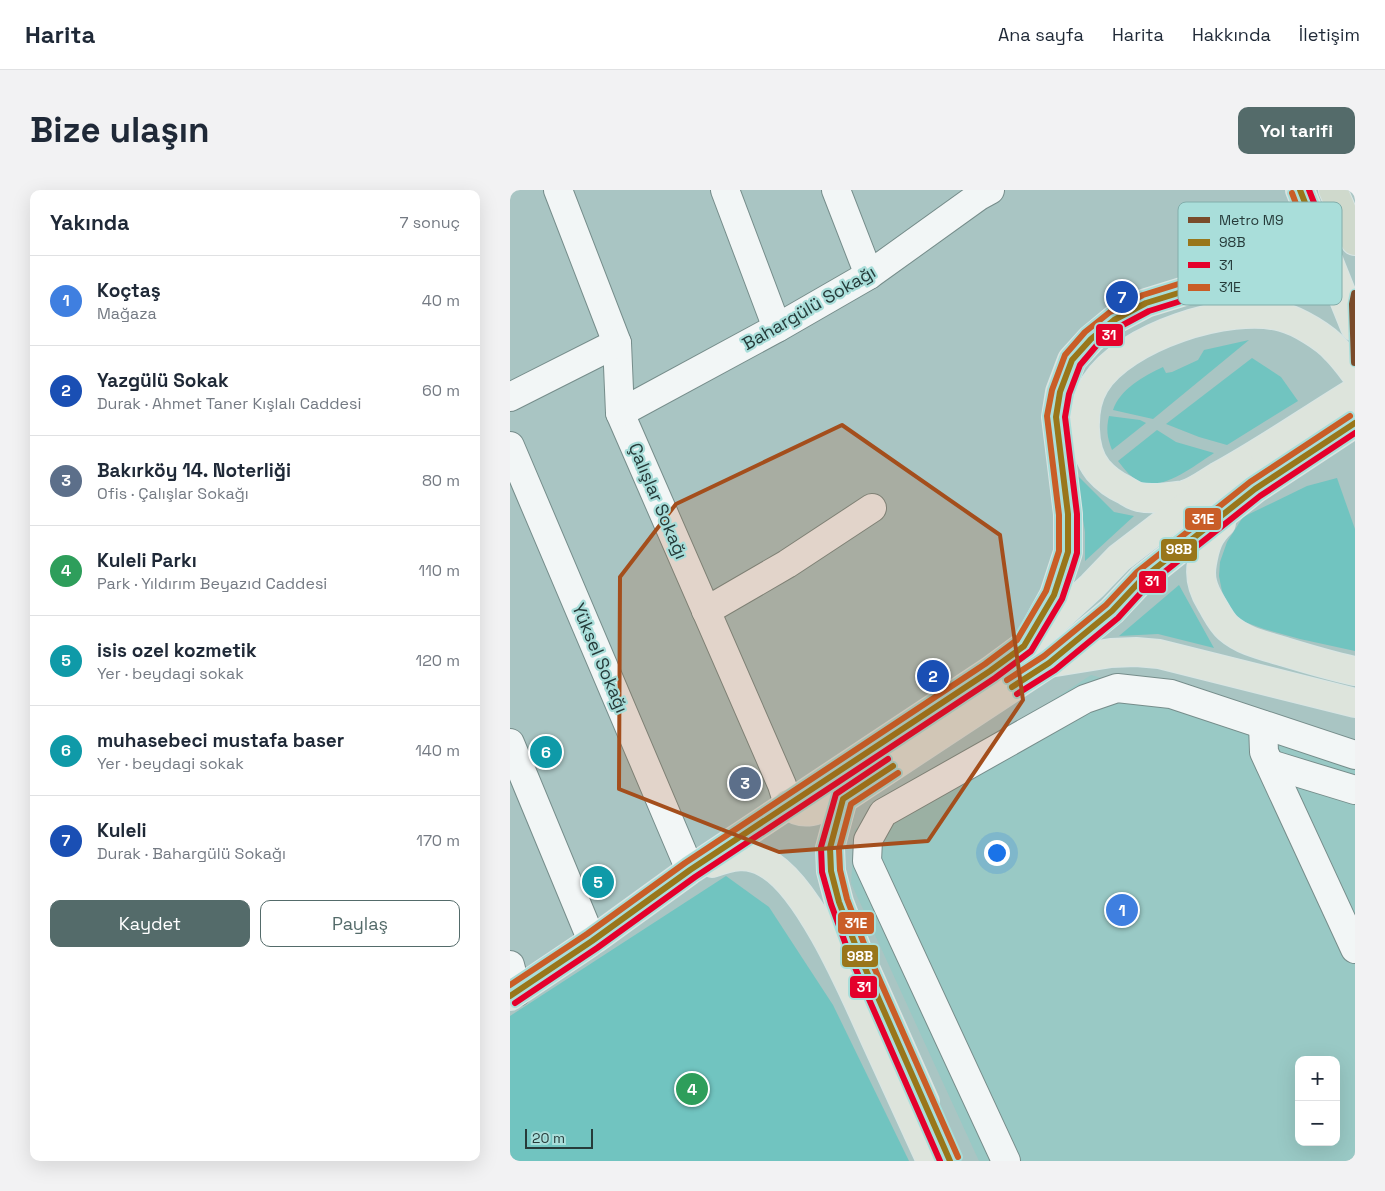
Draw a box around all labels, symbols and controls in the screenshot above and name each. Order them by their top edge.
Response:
text: Harita [25,19,95,50]
text: Ana sayfa [998,23,1084,46]
text: Harita [1112,23,1164,46]
text: Hakkında [1192,23,1271,46]
text: İletişim [1299,23,1360,46]
button: Yol tarifi [1238,107,1355,154]
text: Bize ulaşın [30,108,210,152]
legend [1178,202,1342,305]
text: Yakında [50,209,129,236]
text: Metro M9 [1219,211,1284,229]
text: 7 sonuç [400,212,460,233]
text: 98B [1219,233,1246,251]
text: 31 [1219,256,1233,274]
street label: Bahargülü Sokağı [738,260,880,355]
text: Koçtaş [97,278,161,303]
pin: 7 [1106,278,1138,316]
text: 31E [1219,278,1241,296]
text: 1 [62,290,70,311]
text: 40 m [422,290,460,311]
text: Mağaza [97,303,157,324]
line badge: 31 [1095,323,1124,347]
text: 31 [1102,326,1116,344]
text: Yazgülü Sokak [97,368,229,393]
text: 2 [61,380,71,401]
text: 60 m [422,380,460,401]
text: Durak · Ahmet Taner Kışlalı Caddesi [97,393,361,414]
street label: Çalışlar Sokağı [624,439,693,562]
text: Bakırköy 14. Noterliği [97,458,291,483]
text: 3 [61,470,71,491]
text: 80 m [422,470,460,491]
text: Ofis · Çalışlar Sokağı [97,483,249,504]
line badge: 31E [1184,507,1222,531]
text: 31E [1192,510,1214,528]
line badge: 98B [1160,538,1198,562]
text: 98B [1166,540,1192,558]
text: Kuleli Parkı [97,548,197,573]
text: 4 [61,560,71,581]
text: 110 m [418,560,460,581]
line badge: 31 [1138,570,1167,594]
text: 31 [1145,572,1159,590]
text: Park · Yıldırım Beyazıd Caddesi [97,573,327,594]
street label: Yüksel Sokağı [567,599,634,716]
text: isis ozel kozmetik [97,638,257,663]
text: 5 [61,650,71,671]
text: 120 m [416,650,460,671]
pin: 2 [917,657,949,695]
text: Yer · beydagi sokak [97,663,244,684]
text: muhasebeci mustafa baser [97,728,344,753]
pin: 6 [530,733,562,771]
text: 6 [61,740,71,761]
text: 140 m [415,740,460,761]
text: Yer · beydagi sokak [97,753,244,774]
pin: 3 [729,764,761,802]
text: Kuleli [97,818,147,843]
text: 7 [62,830,70,851]
text: 170 m [416,830,460,851]
your location [984,840,1010,866]
text: Durak · Bahargülü Sokağı [97,843,286,864]
pin: 5 [582,863,614,901]
pin: 1 [1106,891,1138,929]
button: Kaydet [50,900,250,947]
button: Paylaş [260,900,460,947]
line badge: 31E [837,911,875,935]
text: 31E [845,914,867,932]
line badge: 98B [841,944,879,968]
text: 98B [847,947,873,965]
line badge: 31 [849,975,878,999]
text: 31 [857,978,871,996]
map controls [1295,1056,1340,1146]
button: + [1295,1056,1340,1101]
pin: 4 [676,1070,708,1108]
button: − [1295,1101,1340,1146]
scale bar [525,1126,592,1149]
text: 20 m [532,1129,565,1147]

